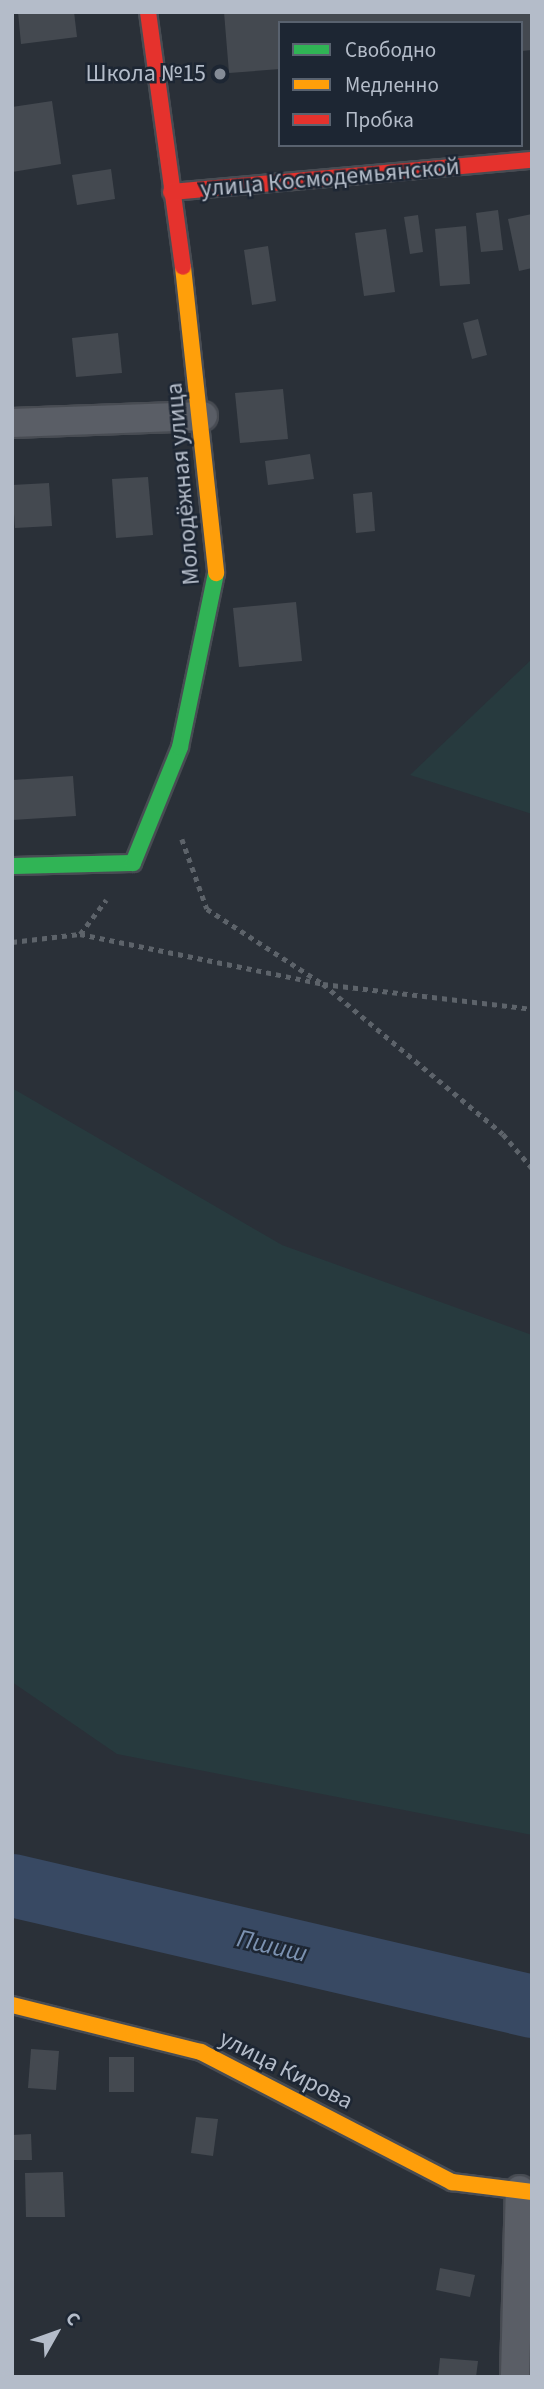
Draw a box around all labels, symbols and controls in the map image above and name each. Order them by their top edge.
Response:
legend [278,21,523,147]
text: Свободно [345,35,436,65]
place label: Школа №15 [86,60,206,88]
marker: Школа №15 [212,66,228,82]
text: Медленно [345,70,439,100]
text: Пробка [345,105,414,135]
street label: улица Космодемьянской [199,152,461,204]
street label: Молодёжная улица [160,382,206,586]
water label: Пшиш [234,1923,310,1969]
street label: улица Кирова [215,2024,357,2116]
north arrow [21,2298,91,2368]
text: С [59,2306,86,2332]

